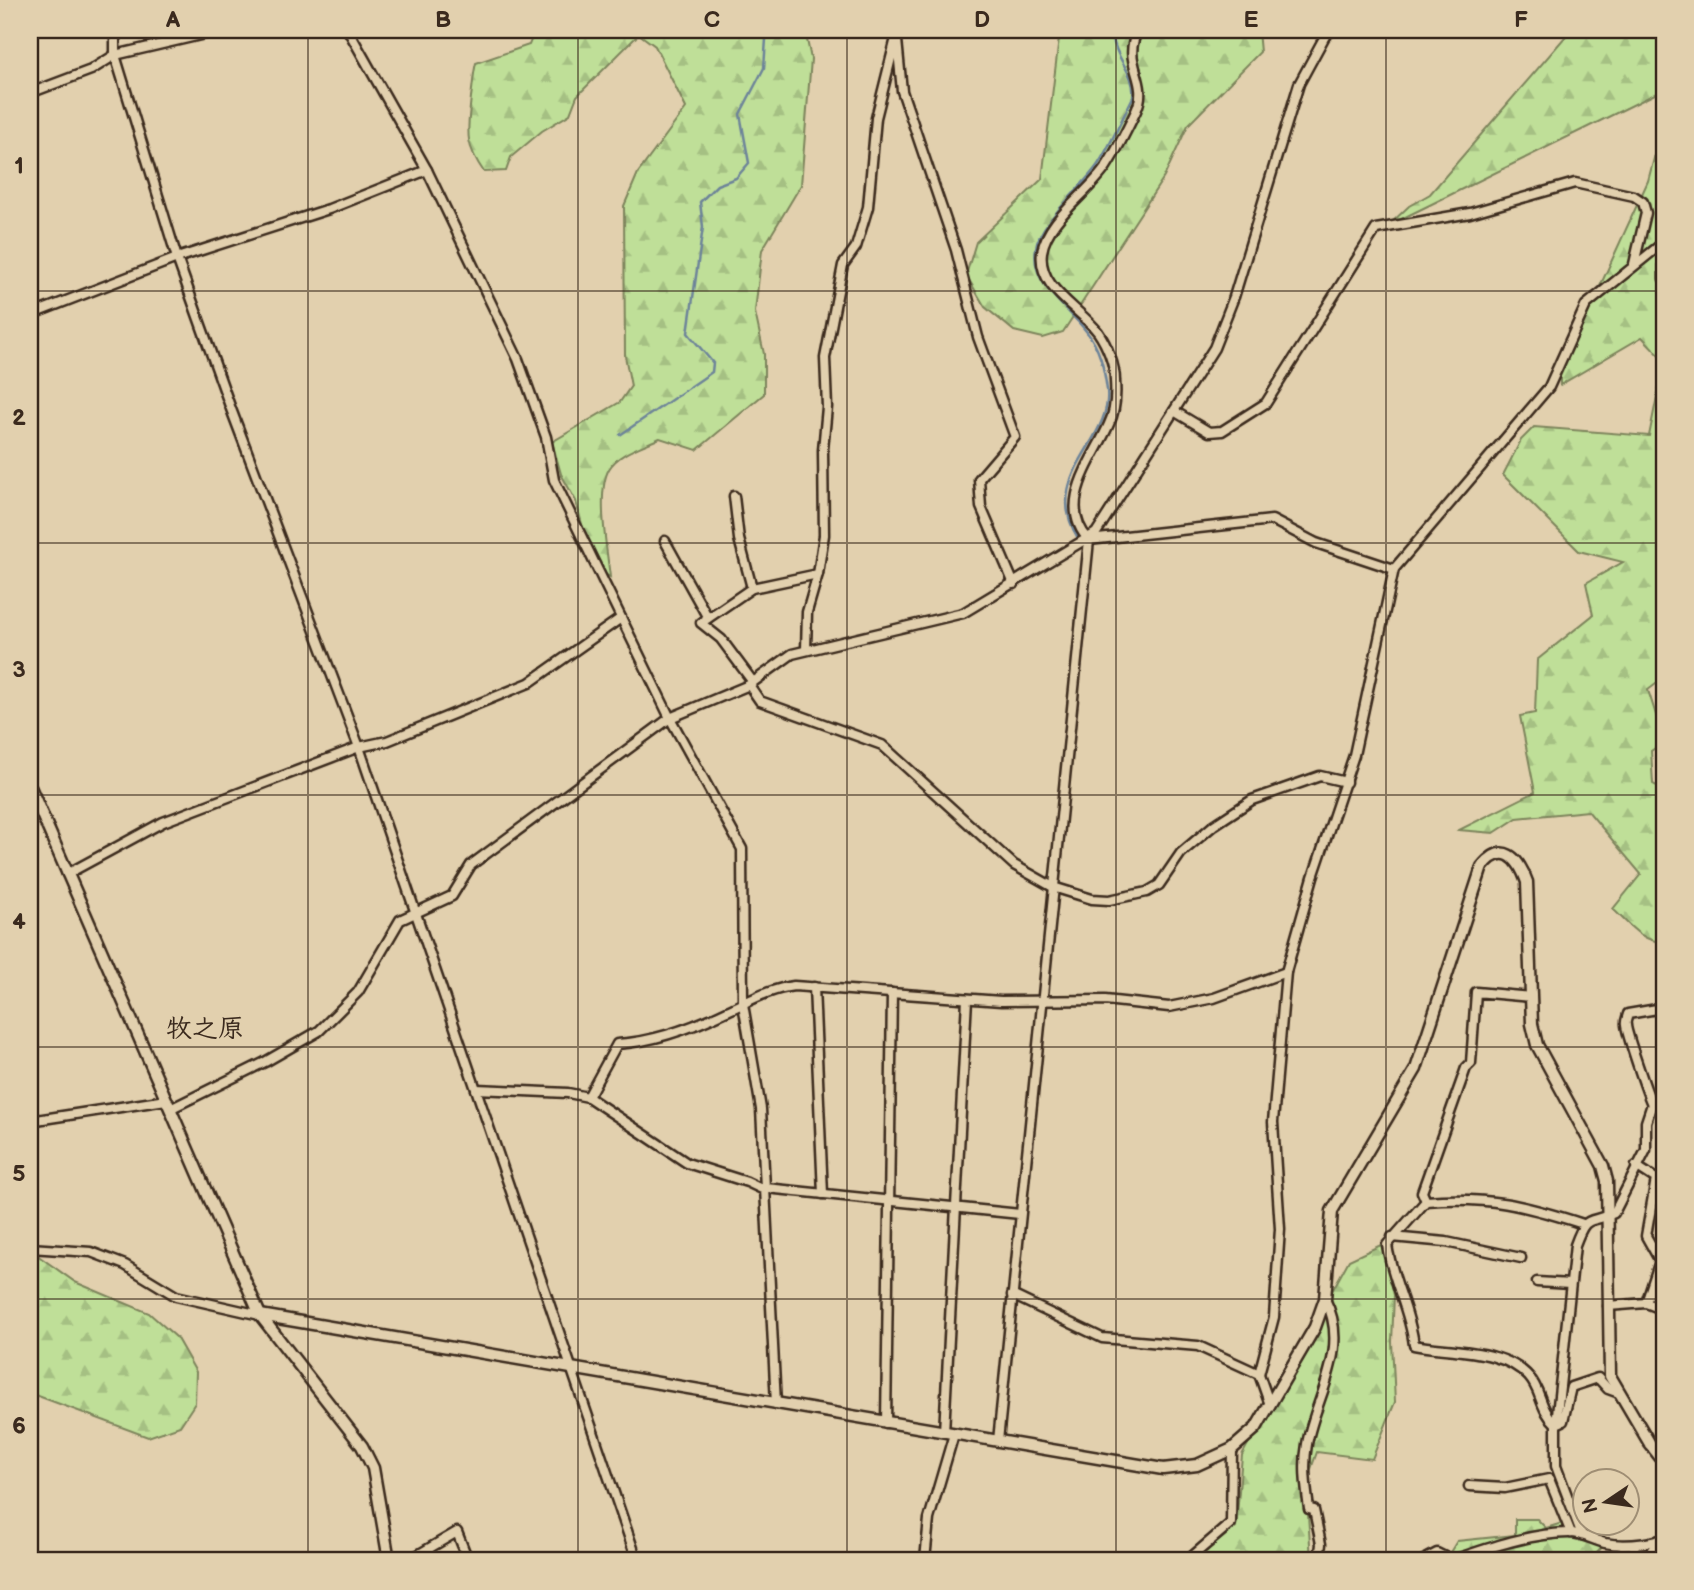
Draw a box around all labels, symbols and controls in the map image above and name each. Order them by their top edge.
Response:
text: A [165,6,181,34]
text: B [435,6,451,34]
text: C [704,6,720,34]
text: D [974,6,990,34]
text: E [1244,6,1259,34]
text: F [1514,6,1528,34]
text: 1 [14,152,24,180]
text: 2 [12,404,26,432]
text: 3 [12,656,26,684]
text: 4 [12,908,26,936]
district label: 牧之原 [166,1014,244,1045]
text: 5 [12,1160,26,1188]
text: 6 [12,1412,26,1440]
north arrow [1572,1468,1642,1538]
text: N [1578,1496,1604,1515]

